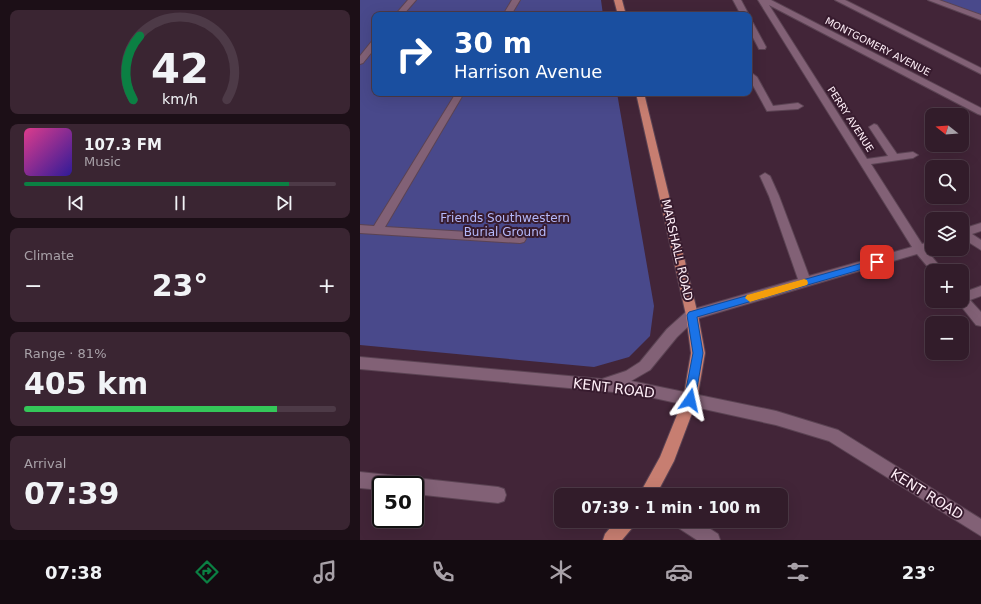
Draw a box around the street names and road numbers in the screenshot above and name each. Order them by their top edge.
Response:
street label: MONTGOMERY AVENUE [823,15,932,78]
street label: PERRY AVENUE [825,85,876,154]
street label: MARSHALL ROAD [658,198,696,302]
street label: KENT ROAD [572,375,656,401]
street label: KENT ROAD [888,465,966,523]

